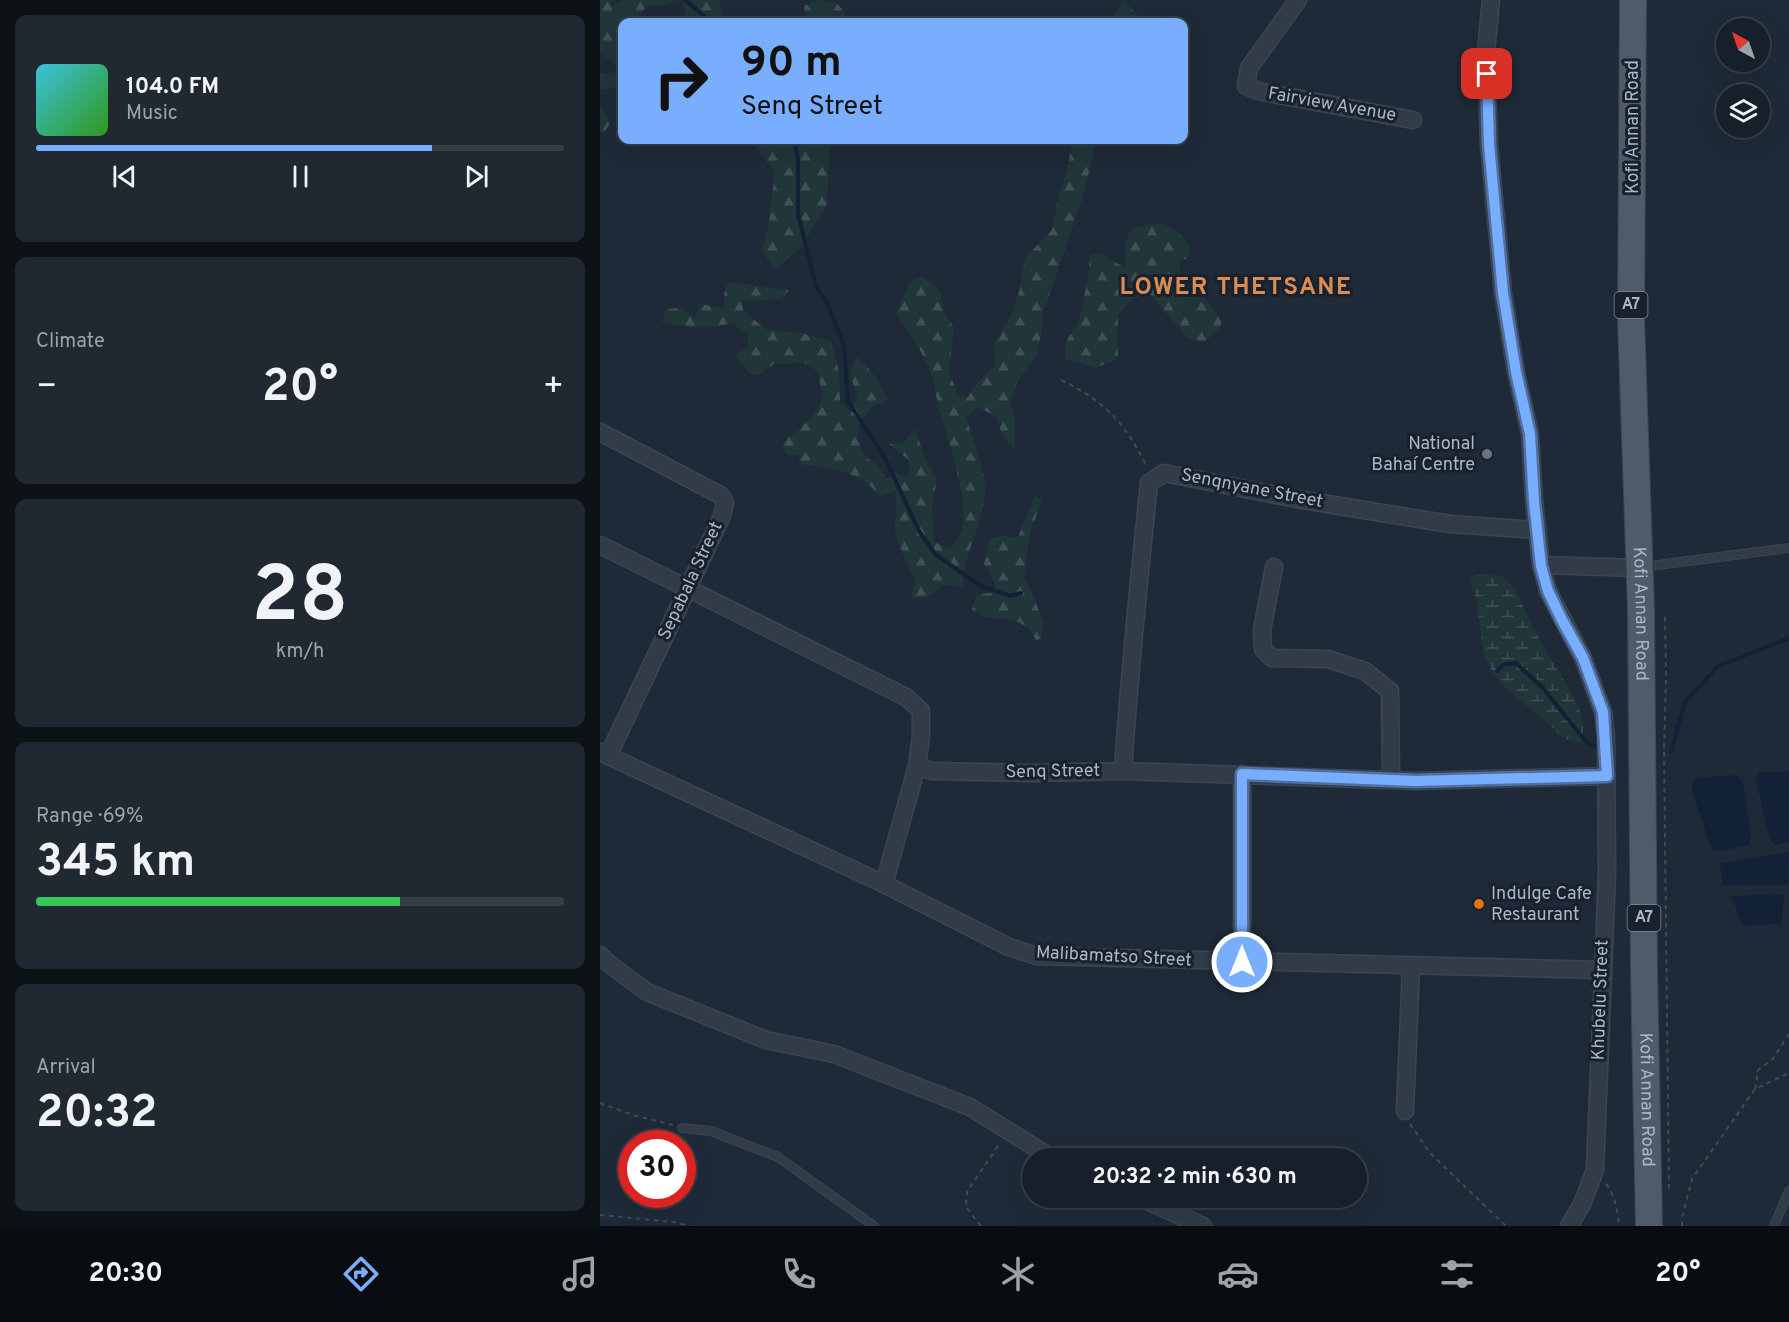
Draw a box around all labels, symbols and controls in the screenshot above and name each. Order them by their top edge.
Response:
north arrow [1716,18,1770,72]
map controls [1716,18,1770,138]
text: 90 m [741,38,842,91]
icon: right [642,42,720,120]
pin [1461,48,1512,99]
icon: arrive [1470,57,1503,90]
street label: Kofi Annan Road [1622,60,1645,194]
text: 104.0 FM [126,74,219,101]
street label: Fairview Avenue [1266,82,1398,128]
button: layers [1716,84,1770,138]
text: Senq Street [741,90,883,124]
text: Music [126,101,178,127]
icon: previous [108,160,141,193]
icon: pause [284,160,317,193]
icon: next [460,160,493,193]
district label: LOWER THETSANE [1119,273,1353,303]
road number: A7 [1614,292,1648,318]
text: Climate [36,329,105,355]
text: 20° [262,360,338,417]
text: − [36,367,57,409]
text: + [543,367,564,409]
place label: National Bahaí Centre [1371,433,1475,477]
marker: National Bahaí Centre [1480,447,1494,461]
street label: Senqnyane Street [1179,464,1325,514]
street label: Sepabala Street [654,518,728,644]
street label: Kofi Annan Road [1627,546,1653,681]
text: 28 [252,550,348,649]
text: km/h [276,639,324,665]
street label: Senq Street [1005,760,1101,784]
text: Range · 69% [36,804,143,830]
text: 345 km [36,835,195,892]
place label: Indulge Cafe Restaurant [1491,883,1592,927]
marker: Indulge Cafe Restaurant [1472,897,1486,911]
road number: A7 [1628,905,1660,931]
position arrow [1210,930,1274,994]
street label: Khubelu Street [1587,939,1615,1061]
street label: Malibamatso Street [1035,941,1193,973]
street label: Kofi Annan Road [1634,1033,1659,1167]
text: Arrival [36,1055,96,1081]
text: 20:32 [36,1086,158,1143]
speed limit sign: 30 [618,1130,696,1208]
text: 20:32 · 2 min · 630 m [1092,1164,1297,1191]
icon: directions [340,1253,382,1295]
icon: music [559,1253,601,1295]
icon: phone [778,1253,820,1295]
icon: climate [997,1253,1039,1295]
icon: car [1217,1253,1259,1295]
icon: filters [1436,1253,1478,1295]
text: 20:30 [89,1257,163,1291]
text: 20° [1655,1257,1700,1291]

